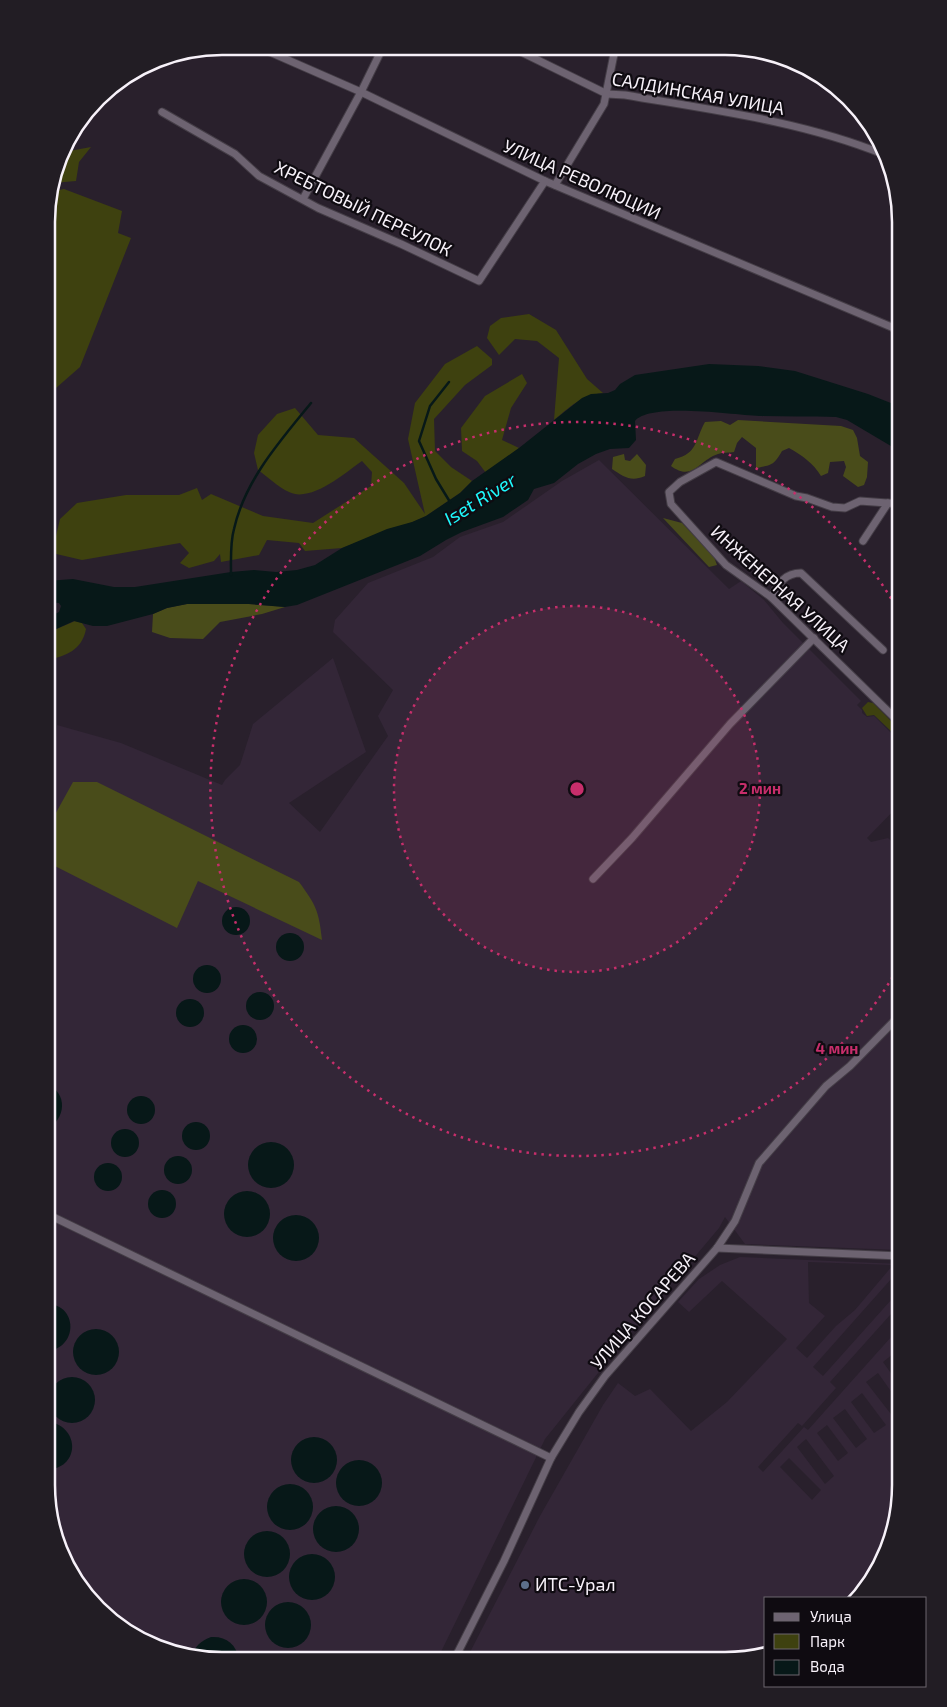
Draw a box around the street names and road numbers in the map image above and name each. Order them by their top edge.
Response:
street label: САЛДИНСКАЯ УЛИЦА [610,67,787,119]
street label: УЛИЦА РЕВОЛЮЦИИ [500,134,665,224]
street label: ХРЕБТОВЫЙ ПЕРЕУЛОК [271,156,456,261]
street label: ИНЖЕНЕРНАЯ УЛИЦА [707,520,855,657]
street label: УЛИЦА КОСАРЕВА [585,1247,700,1374]

